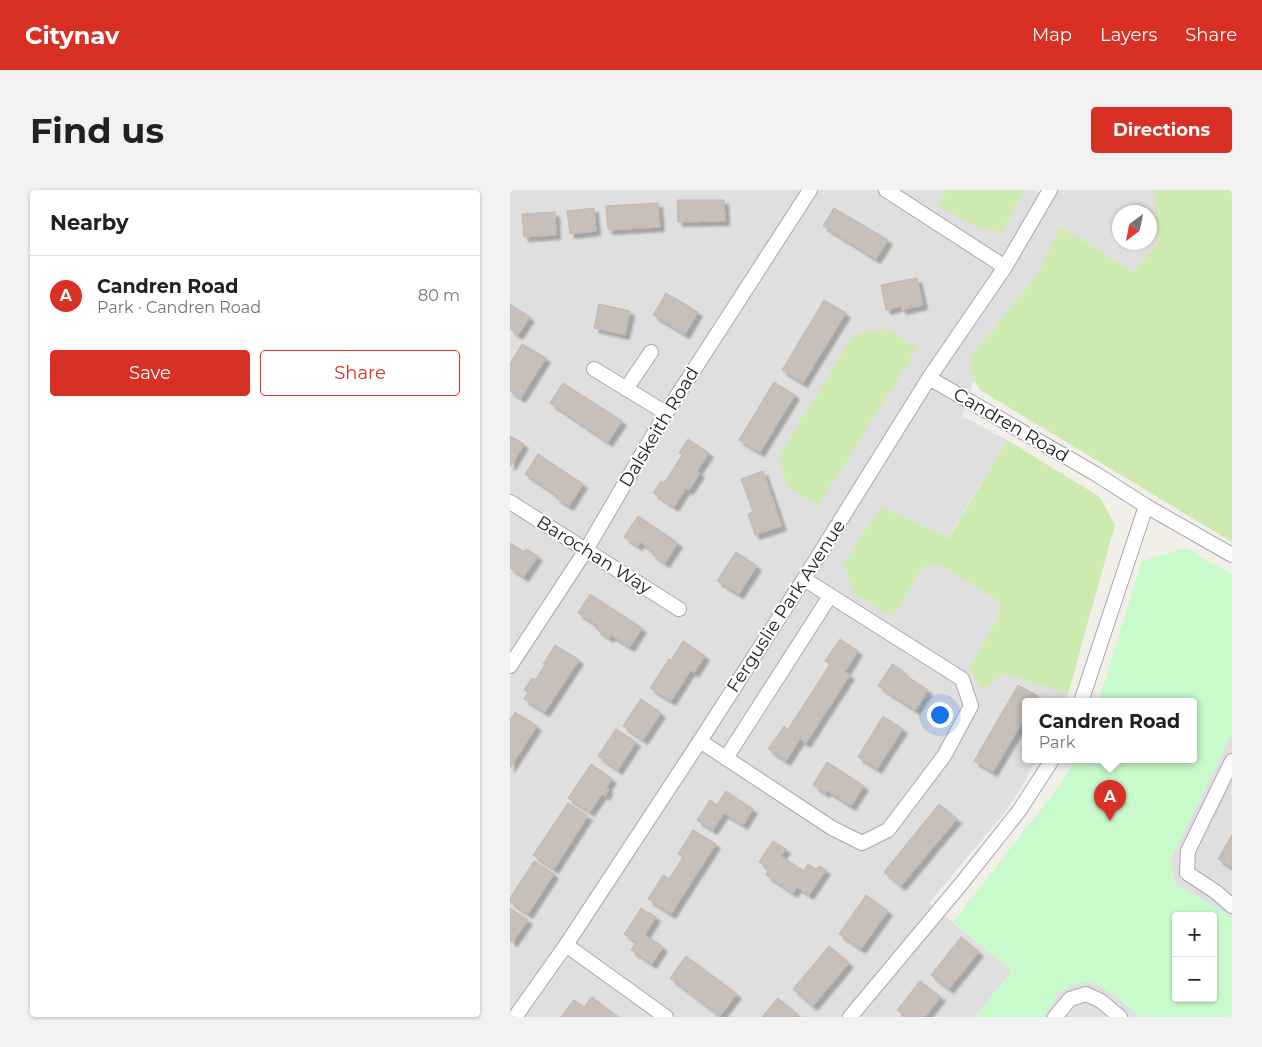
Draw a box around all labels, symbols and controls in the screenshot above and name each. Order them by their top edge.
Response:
text: Citynav [25,21,119,50]
text: Map [1032,24,1072,46]
text: Layers [1100,24,1157,46]
text: Share [1185,24,1237,46]
button: Directions [1091,107,1232,153]
text: Find us [30,109,164,152]
north arrow [1112,205,1157,250]
text: Nearby [50,210,129,235]
text: Candren Road [97,275,238,298]
text: A [60,286,72,305]
text: 80 m [418,286,460,305]
text: Park · Candren Road [97,298,261,317]
button: Save [50,350,250,396]
button: Share [260,350,460,396]
street label: Dalskeith Road [614,363,704,491]
street label: Candren Road [949,383,1073,467]
street label: Barochan Way [533,511,656,599]
street label: Ferguslie Park Avenue [722,516,850,696]
popup [1022,698,1197,763]
your location [927,702,953,728]
text: Candren Road [1039,710,1180,733]
text: Park [1039,733,1075,752]
pin: A [1094,780,1126,821]
map controls [1172,912,1217,1002]
button: + [1172,912,1217,957]
button: − [1172,957,1217,1002]

